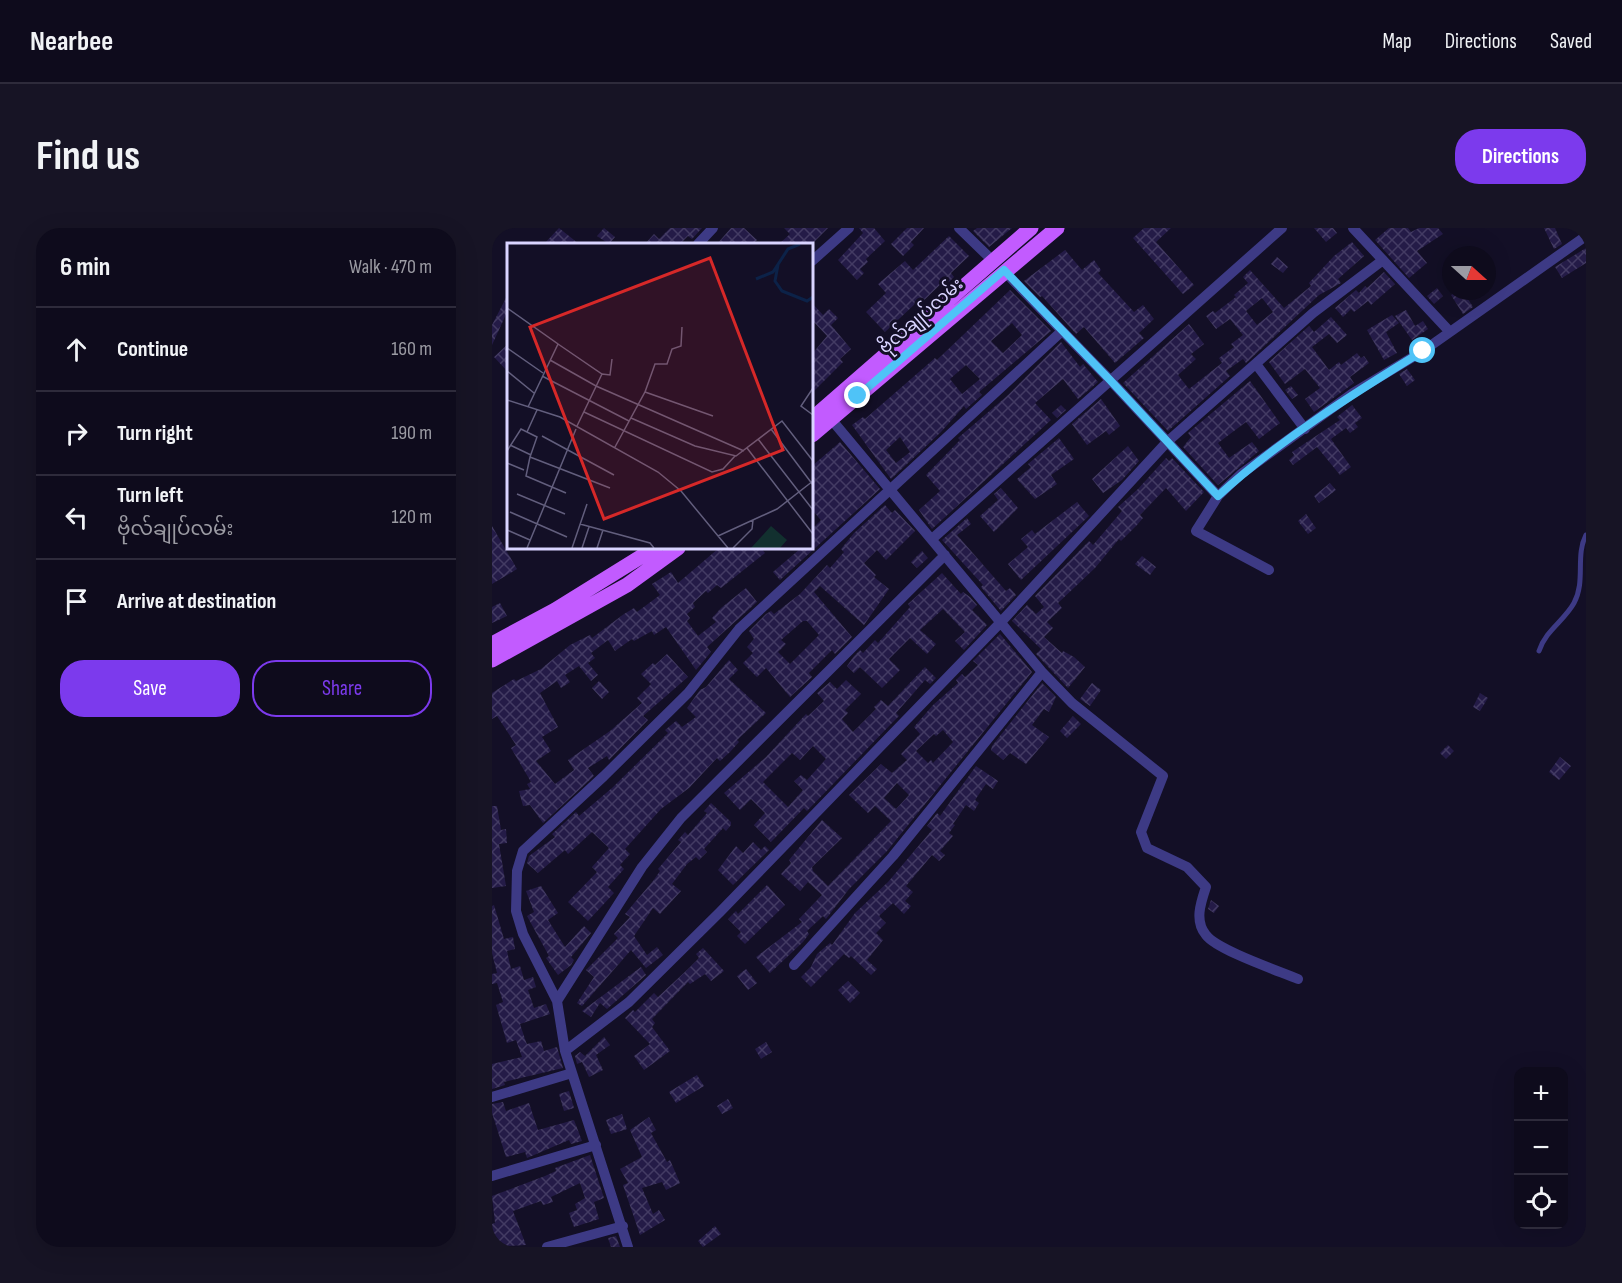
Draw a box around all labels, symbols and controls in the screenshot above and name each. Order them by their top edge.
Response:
text: Nearbee [30,25,113,58]
text: Map [1382,29,1412,54]
text: Directions [1445,29,1517,54]
text: Saved [1550,29,1592,54]
button: Directions [1455,129,1586,184]
text: Find us [36,131,140,182]
inset map [507,243,813,549]
north arrow [1442,246,1496,300]
text: 6 min [60,252,110,283]
text: Walk · 470 m [349,255,432,279]
street label: ဗိုလ်ချုပ်လမ်း [872,271,970,361]
icon: ahead [60,333,93,366]
text: Continue [117,336,188,363]
text: 160 m [391,337,432,361]
route start [1409,337,1435,363]
route end [844,382,870,408]
icon: right [60,417,93,450]
text: Turn right [117,420,193,447]
text: 190 m [391,421,432,445]
text: Turn left [117,482,183,509]
icon: left [60,501,93,534]
text: 120 m [392,505,432,529]
text: ဗိုလ်ချုပ်လမ်း [117,517,233,541]
icon: arrive [60,585,93,618]
text: Arrive at destination [117,588,276,615]
button: Save [60,660,240,717]
button: Share [252,660,432,717]
map controls [1514,1067,1568,1229]
button: + [1514,1067,1568,1121]
button: − [1514,1121,1568,1175]
button: locate [1514,1175,1568,1229]

